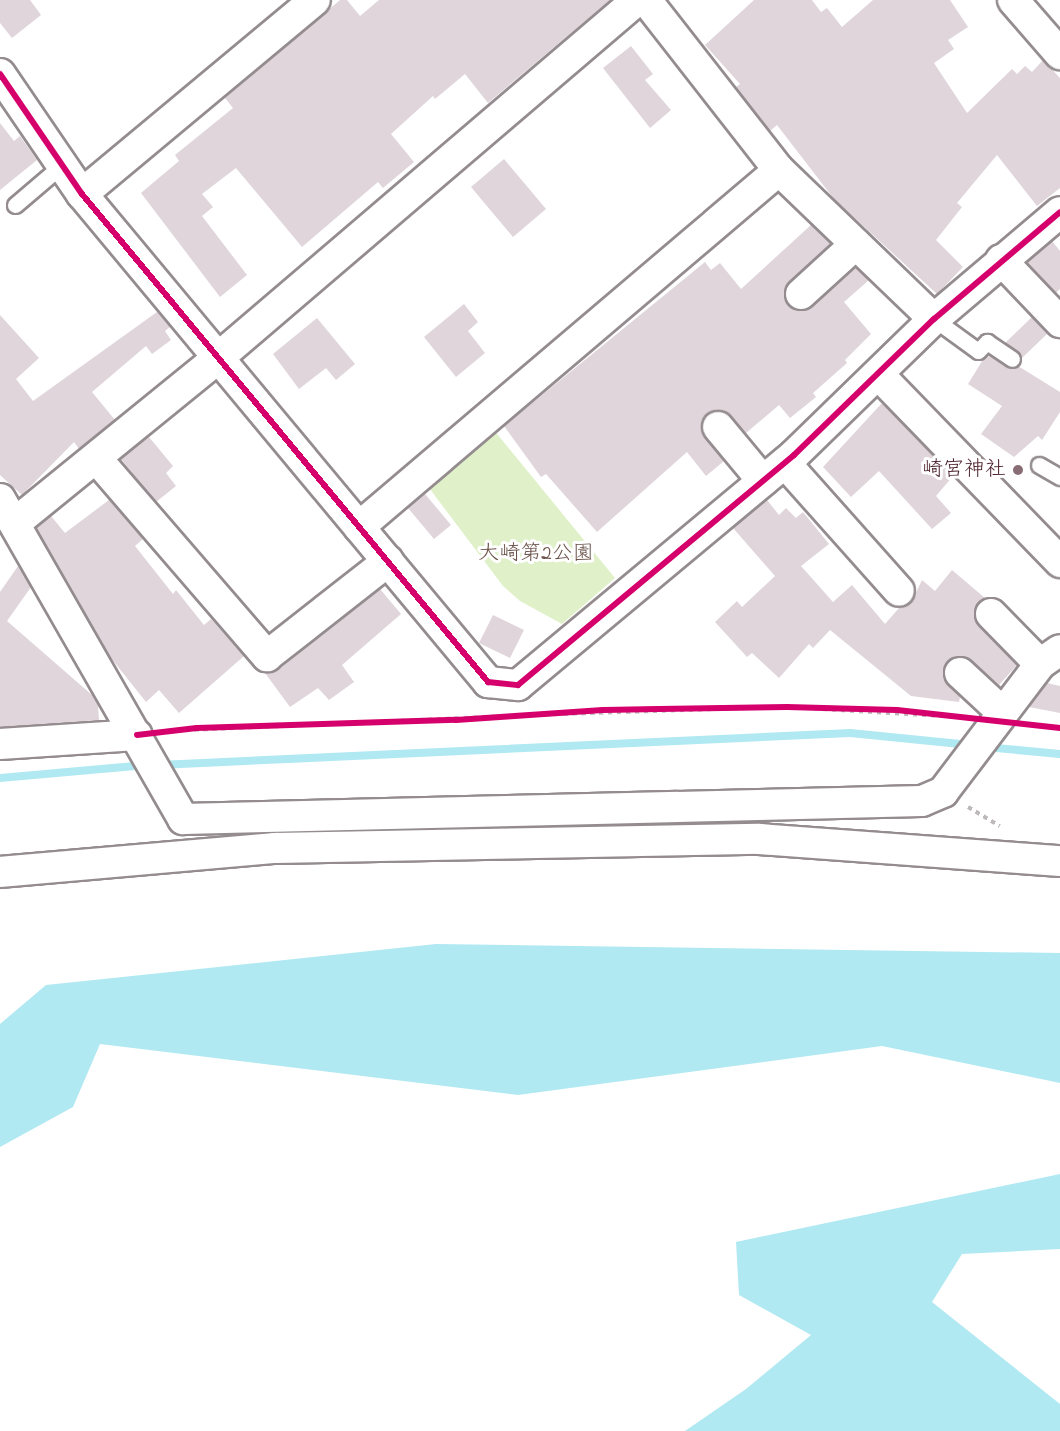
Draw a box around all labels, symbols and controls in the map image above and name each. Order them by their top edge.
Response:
place label: 崎宮神社 [922,457,1006,483]
marker: 崎宮神社 [1011,463,1025,477]
park label: 大崎第2公園 [478,541,594,567]

